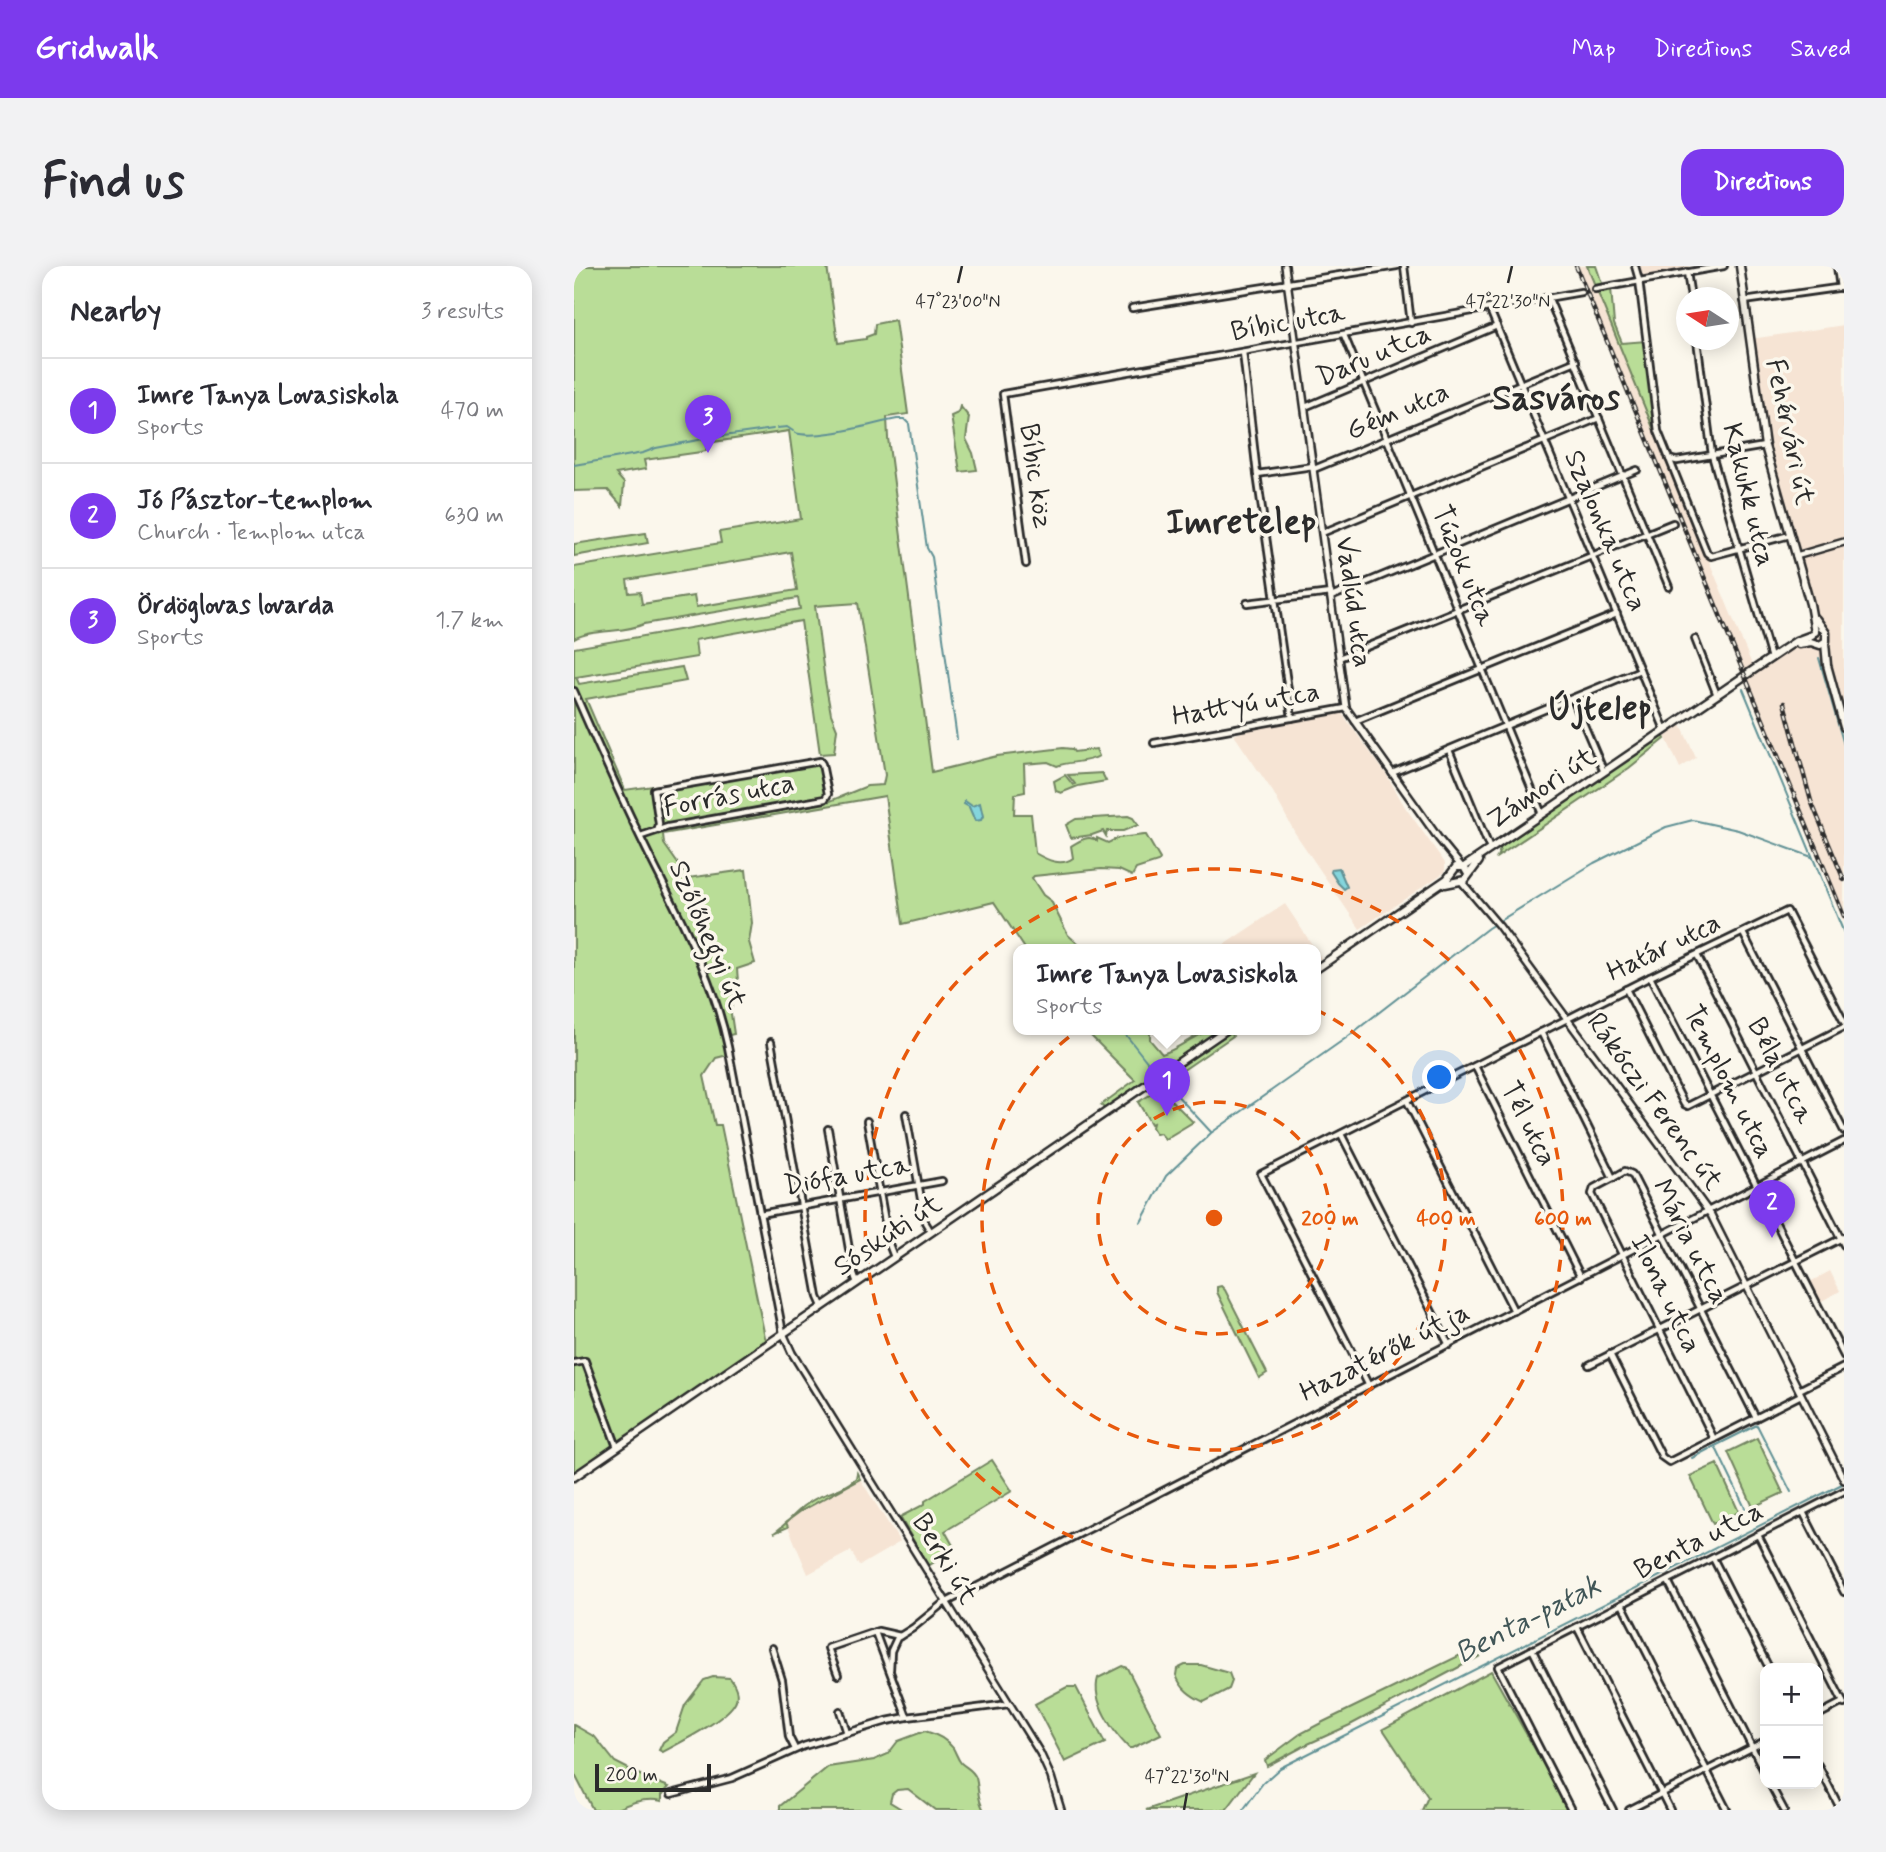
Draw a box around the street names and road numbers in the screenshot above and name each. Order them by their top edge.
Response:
street label: Bíbic utca [1228,295,1348,351]
street label: Daru utca [1311,315,1437,397]
street label: Fehérvári út [1756,356,1823,509]
street label: Gém utca [1341,374,1455,450]
street label: Kakukk utca [1712,419,1784,571]
street label: Bíbic köz [1009,421,1061,531]
street label: Szalonka utca [1554,445,1656,617]
street label: Túzok utca [1422,500,1504,632]
street label: Vadlúd utca [1326,534,1380,670]
street label: Hattyú utca [1169,674,1323,736]
street label: Zámori út [1480,739,1604,839]
street label: Forrás utca [660,765,798,827]
street label: Szőlőhegyi út [656,855,755,1017]
street label: Határ utca [1601,905,1727,991]
street label: Templom utca [1673,999,1783,1165]
street label: Rákóczi Ferenc út [1577,1006,1731,1199]
street label: Béla utca [1737,1011,1823,1131]
street label: Tél utca [1491,1075,1565,1173]
street label: Diófa utca [781,1147,913,1205]
street label: Mária utca [1643,1173,1737,1311]
street label: Sóskúti út [827,1186,950,1286]
street label: Ilona utca [1620,1228,1710,1360]
street label: Hazatérők útja [1294,1294,1476,1412]
street label: Benta utca [1628,1493,1770,1589]
street label: Berki út [902,1507,986,1612]

